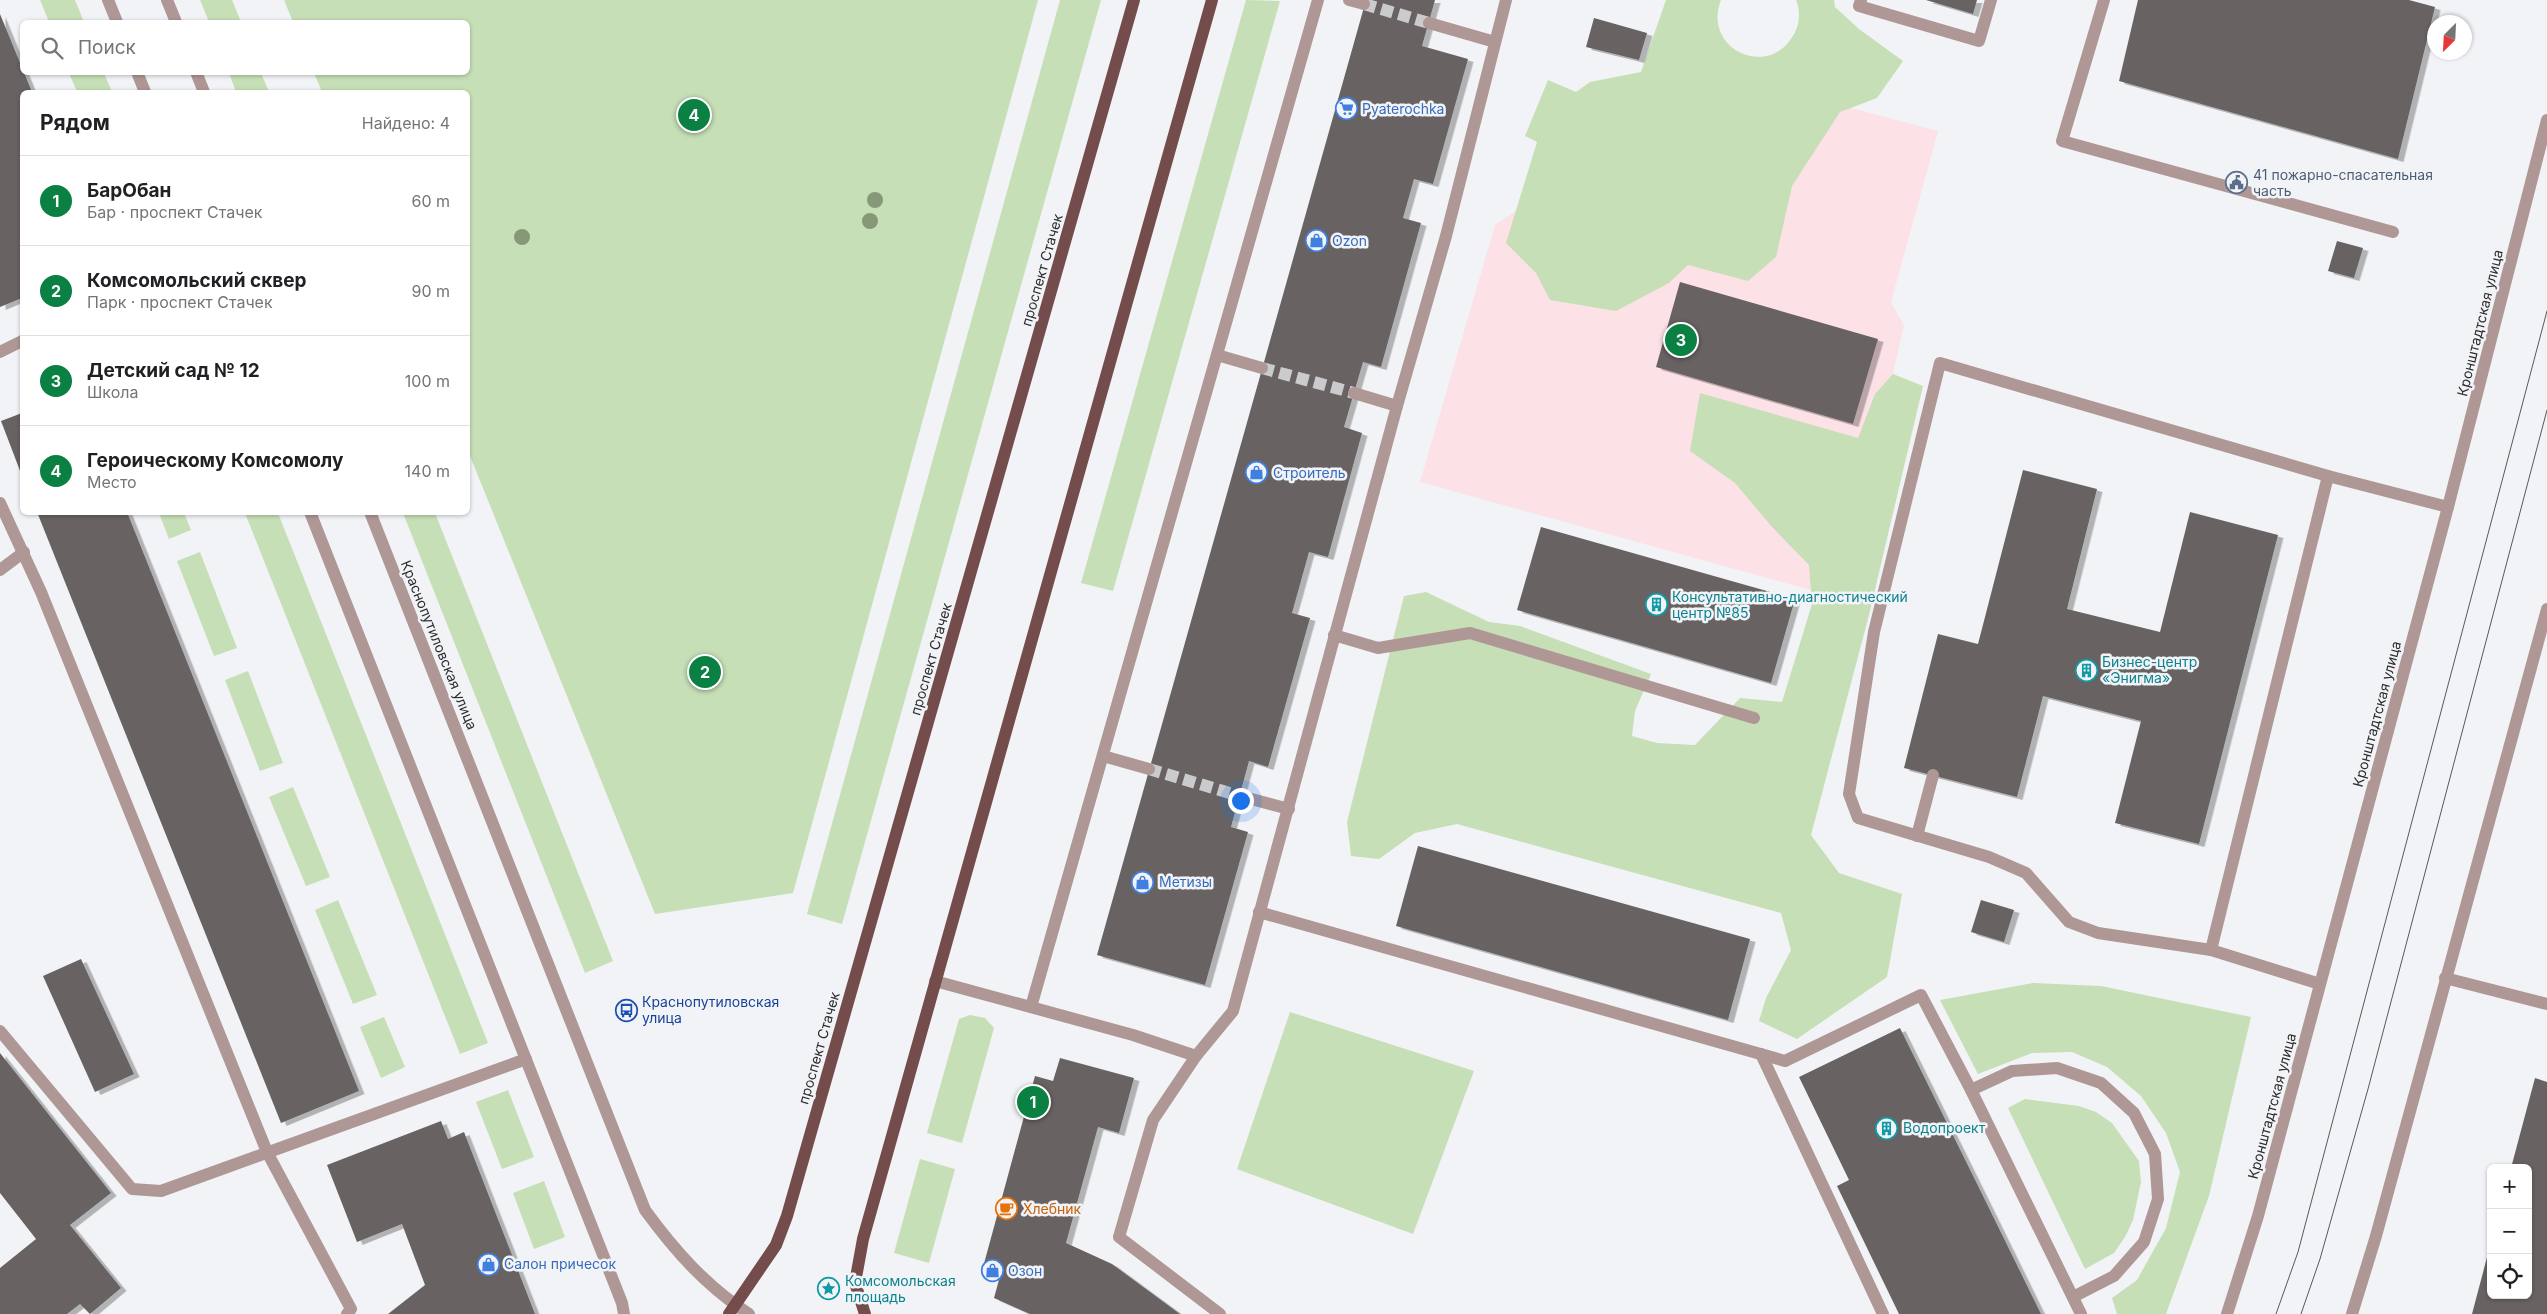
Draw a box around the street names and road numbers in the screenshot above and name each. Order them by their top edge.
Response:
street label: проспект Стачек [1017,211,1066,328]
street label: Кронштадтская улица [2453,248,2506,398]
street label: Краснопутиловская улица [398,558,481,732]
street label: проспект Стачек [906,600,955,717]
street label: Кронштадтская улица [2349,639,2404,789]
street label: проспект Стачек [794,989,843,1106]
street label: Кронштадтская улица [2244,1031,2299,1181]

